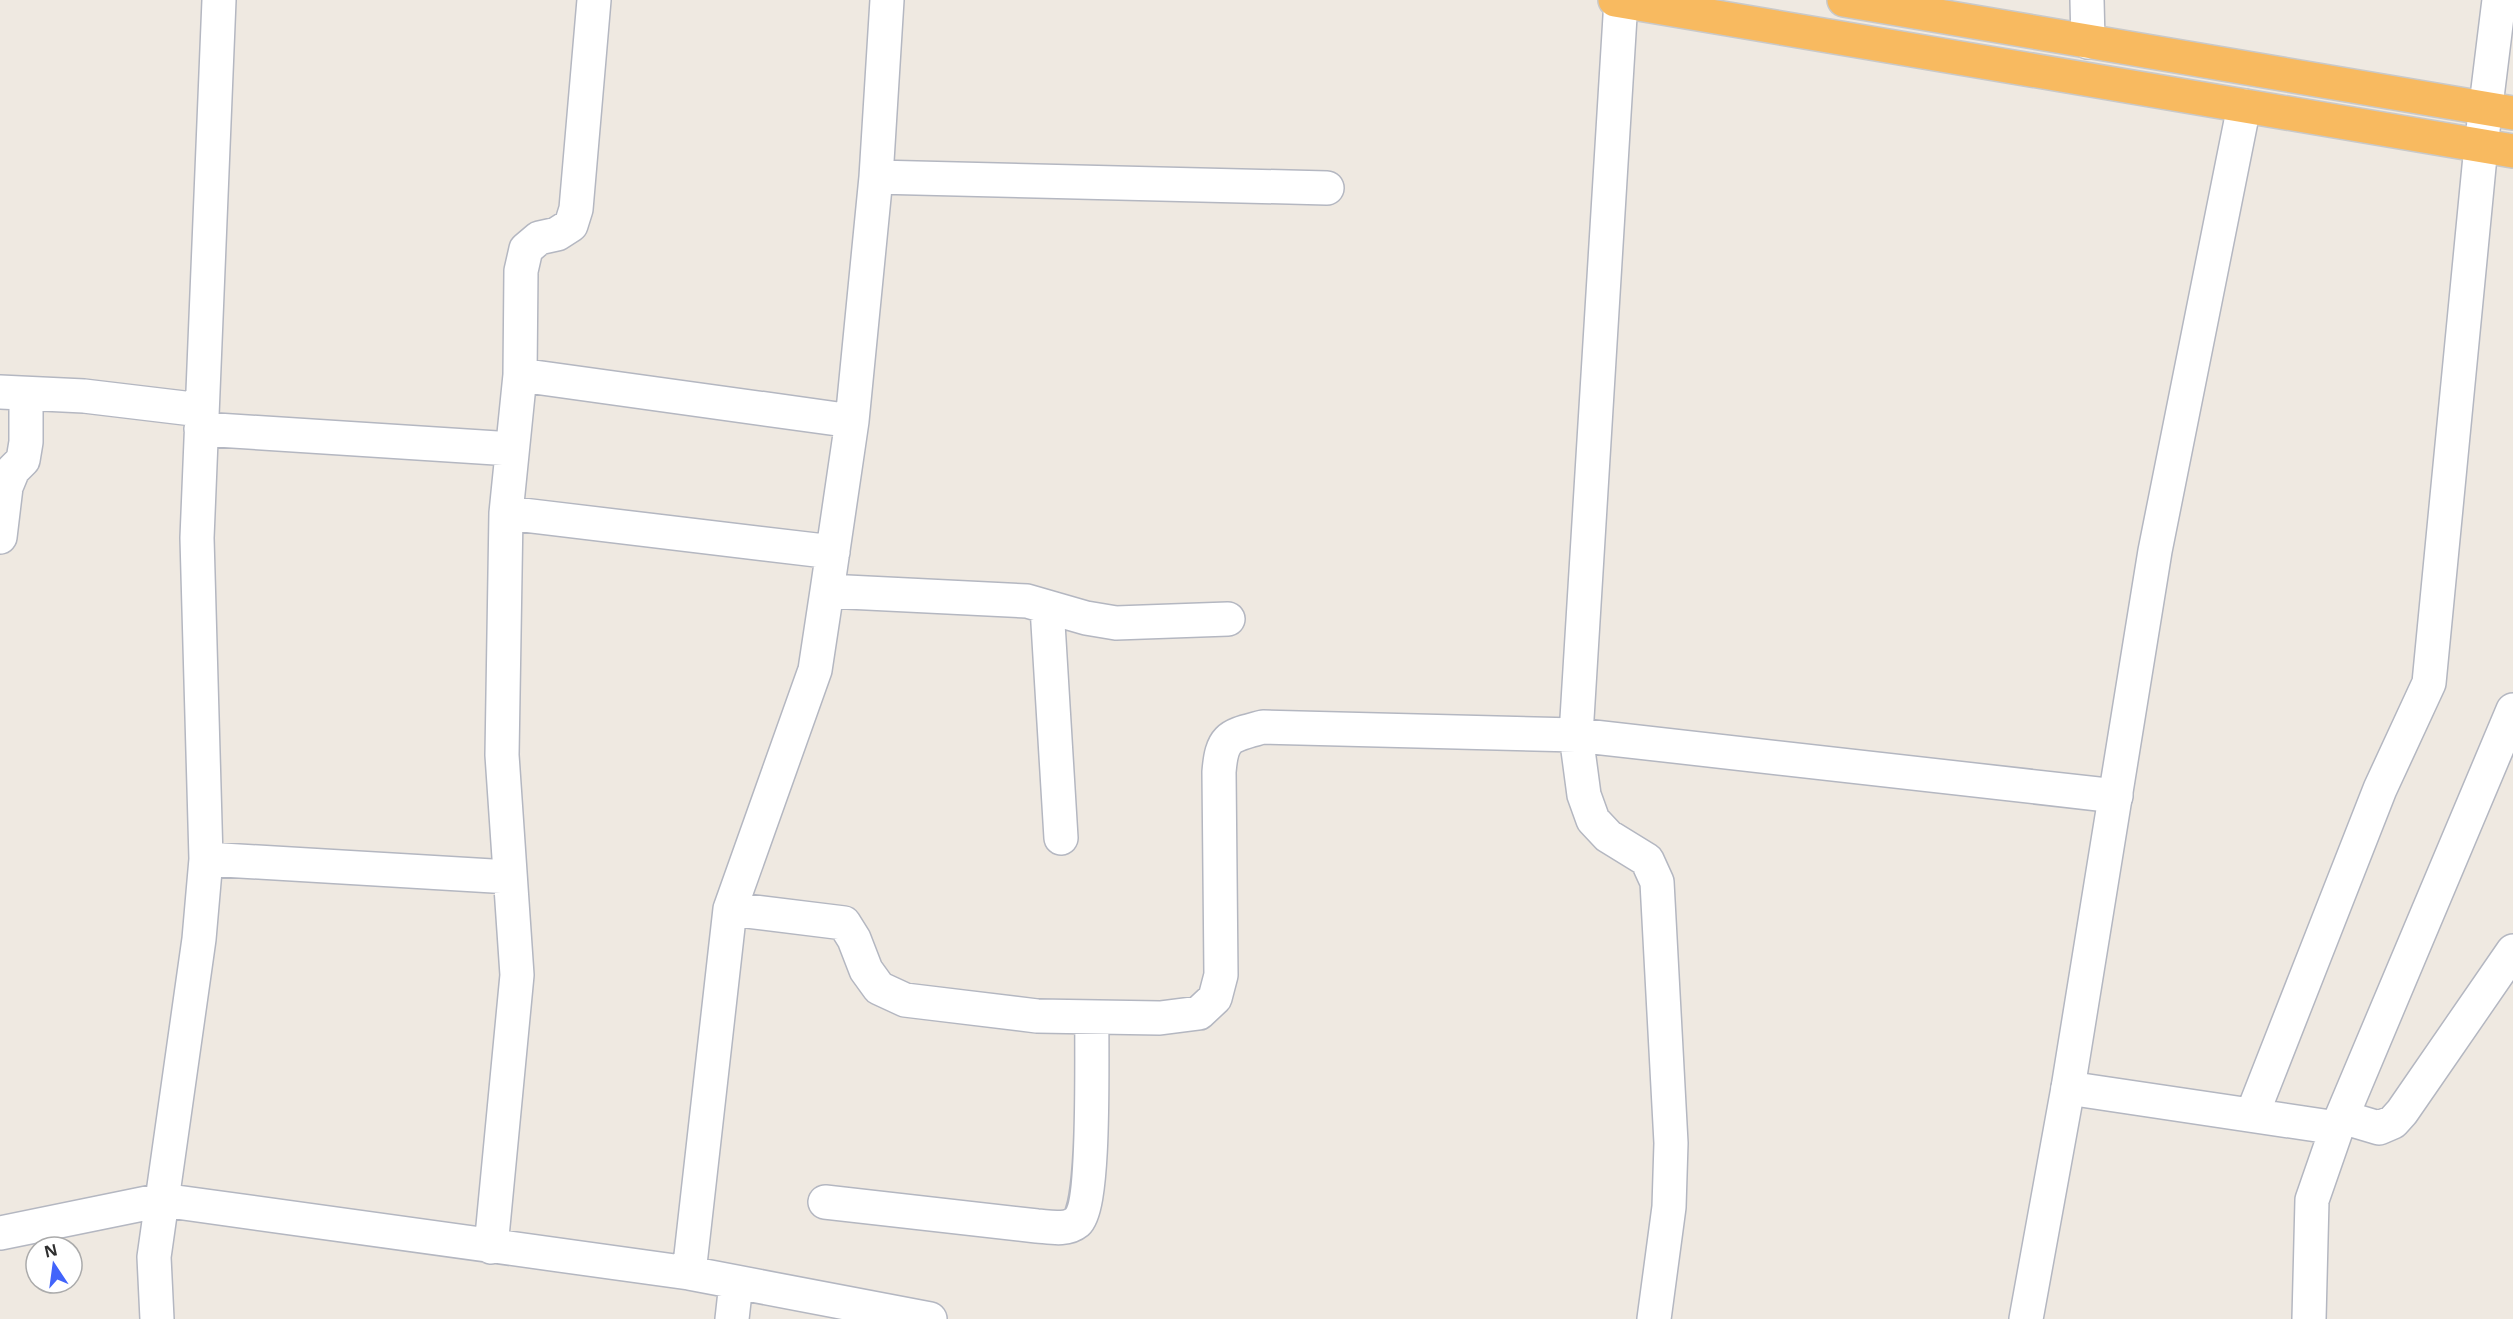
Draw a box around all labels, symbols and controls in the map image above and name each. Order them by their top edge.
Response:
north arrow [24,1235,84,1295]
text: N [42,1238,59,1263]

